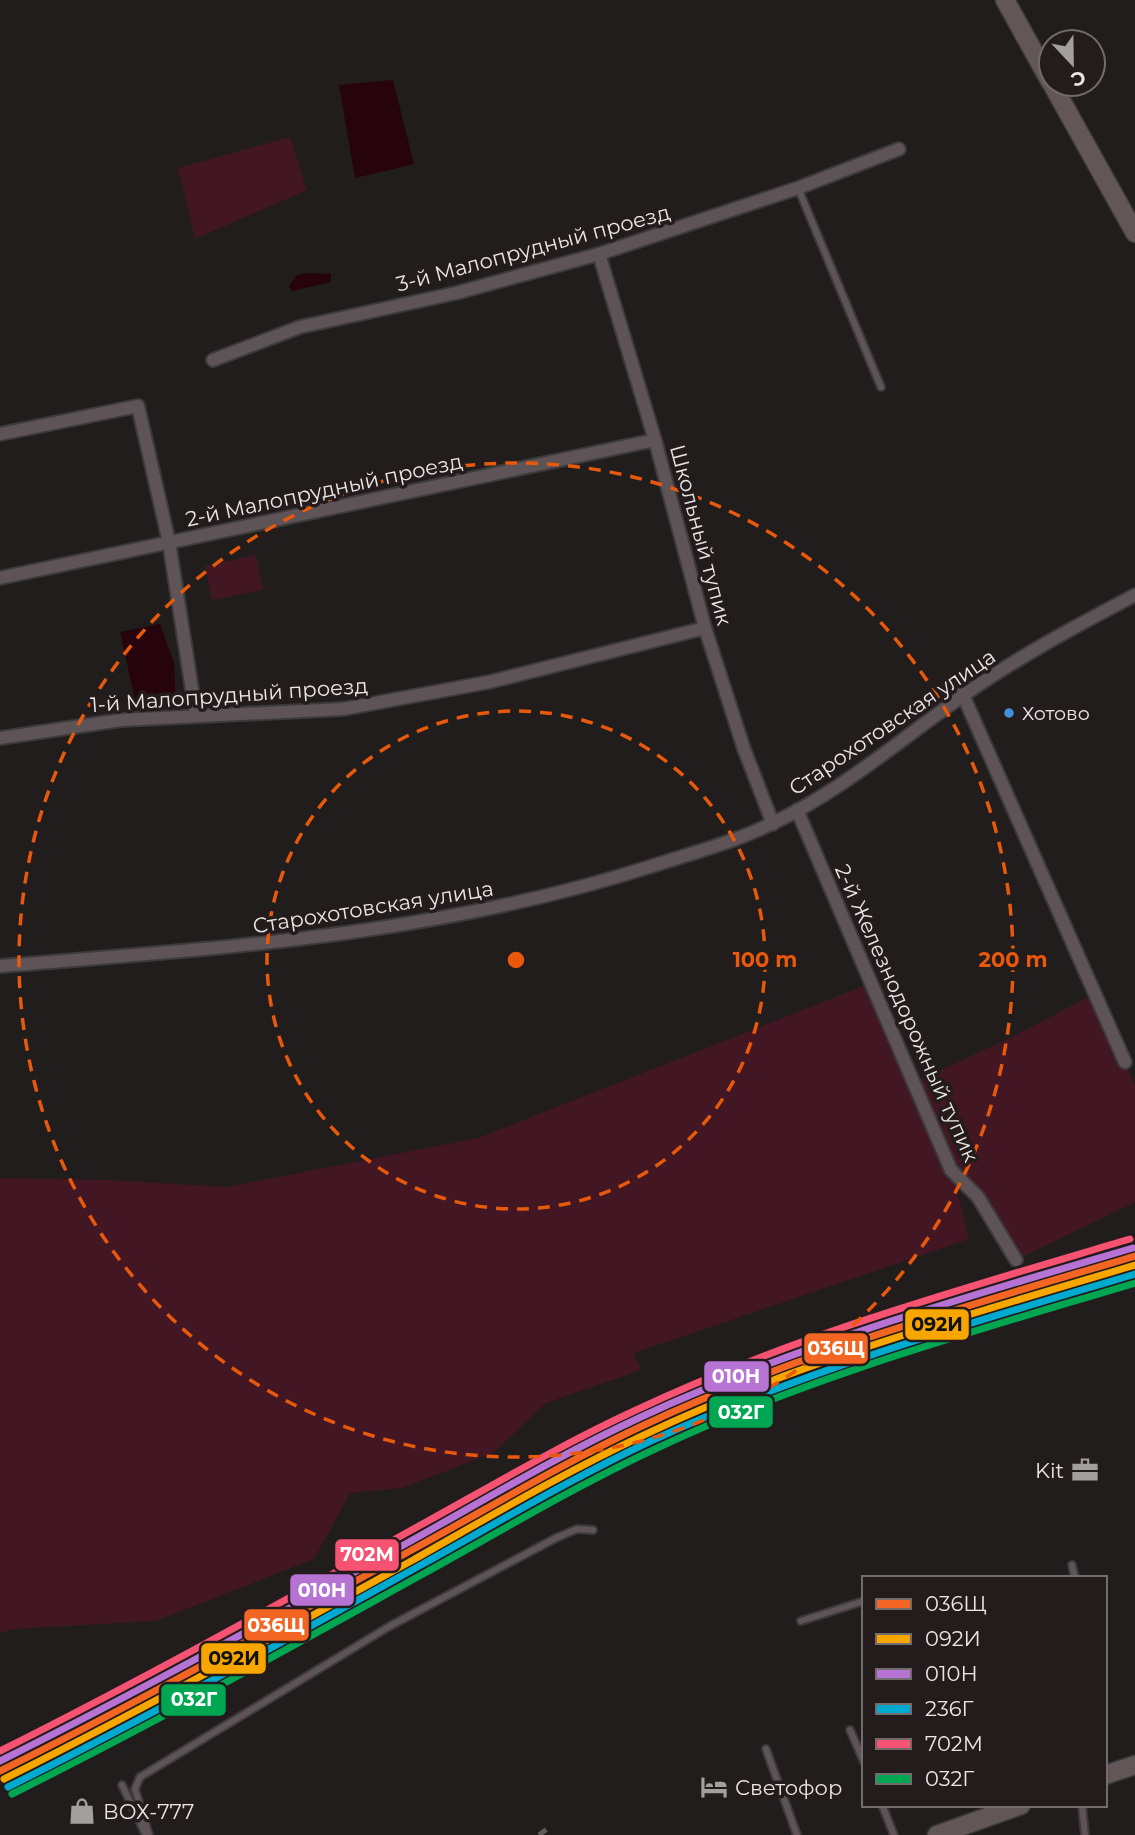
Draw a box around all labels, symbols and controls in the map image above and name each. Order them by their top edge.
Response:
north arrow [1037,28,1107,98]
text: С [1067,65,1089,92]
street label: 3-й Малопрудный проезд [393,199,673,297]
street label: Школьный тупик [665,442,737,628]
street label: 2-й Малопрудный проезд [183,448,465,532]
street label: Старохотовская улица [784,644,1000,800]
street label: 1-й Малопрудный проезд [89,673,369,717]
place label: Хотово [1022,702,1090,725]
marker: Хотово [1002,706,1016,720]
street label: 2-й Железнодорожный тупик [830,860,984,1166]
street label: Старохотовская улица [251,876,495,938]
text: 100 m [733,947,797,972]
text: 200 m [979,947,1047,972]
centre of rings [504,948,528,972]
line badge: 092И [904,1308,970,1341]
text: 092И [911,1313,963,1336]
line badge: 036Щ [803,1332,869,1365]
text: 036Щ [807,1337,865,1360]
line badge: 010Н [703,1360,770,1393]
text: 010Н [712,1365,760,1388]
line badge: 032Г [708,1395,774,1429]
text: 032Г [718,1401,765,1424]
office icon: Kit [1070,1455,1100,1485]
place label: Kit [1035,1458,1064,1483]
line badge: 702М [334,1538,400,1572]
text: 702М [340,1543,394,1566]
line badge: 010Н [289,1573,355,1607]
legend [862,1576,1107,1807]
text: 010Н [298,1579,346,1602]
text: 036Щ [925,1591,987,1616]
line badge: 036Щ [243,1608,310,1642]
text: 036Щ [247,1614,305,1637]
text: 092И [925,1626,981,1651]
line badge: 092И [200,1642,267,1675]
text: 092И [208,1647,260,1670]
text: 010Н [925,1661,978,1686]
line badge: 032Г [160,1683,227,1717]
text: 032Г [171,1688,218,1711]
text: 236Г [925,1696,974,1721]
text: 702М [925,1731,983,1756]
text: 032Г [925,1766,974,1791]
hotel icon: Светофор [699,1772,729,1802]
place label: Светофор [735,1775,842,1800]
shop icon: ВОХ-777 [67,1796,97,1826]
place label: ВОХ-777 [103,1799,194,1824]

